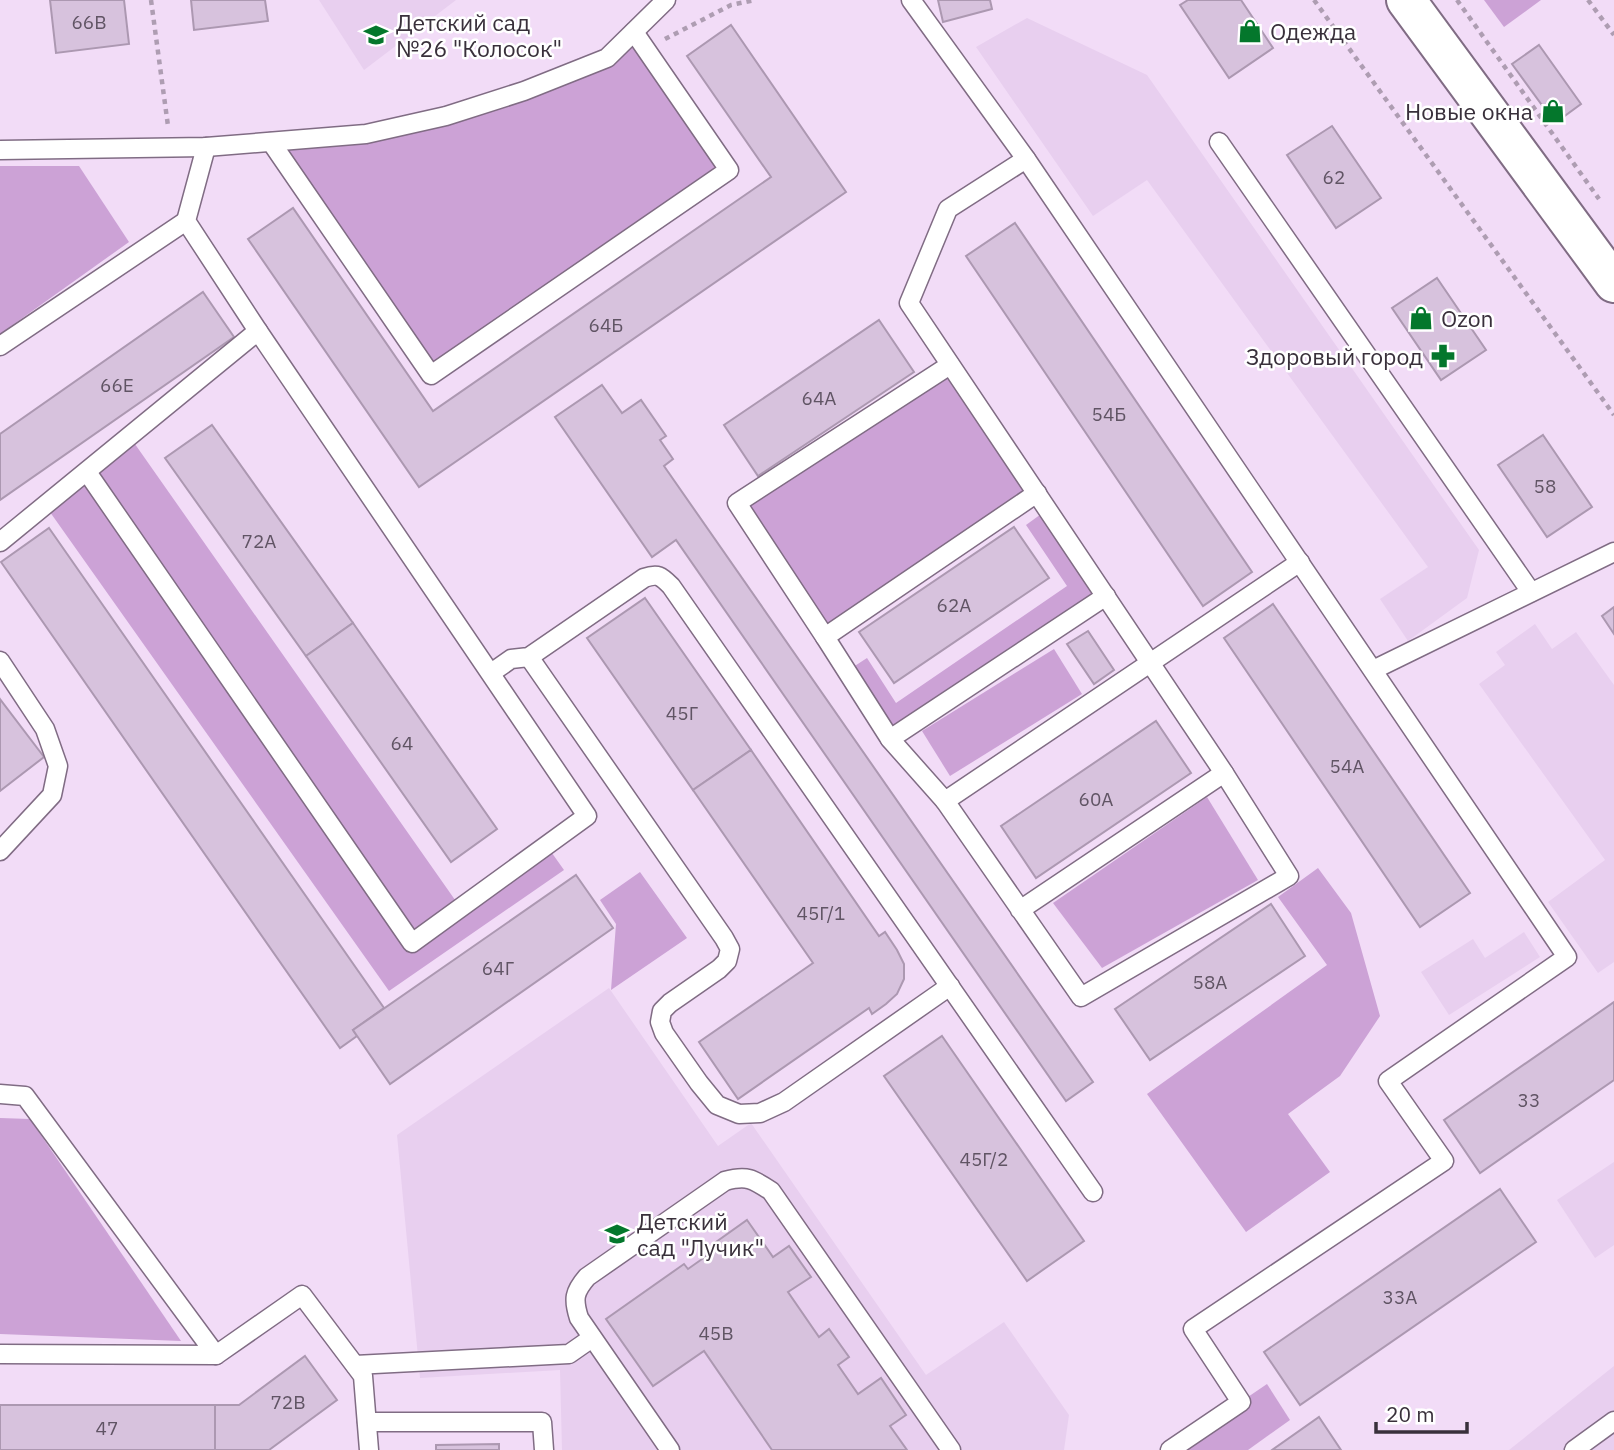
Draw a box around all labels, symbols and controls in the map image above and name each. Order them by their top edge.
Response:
place label: Детский сад №26 "Колосок" [396,7,562,63]
house number: 66В [71,10,107,34]
place label: Одежда [1270,16,1356,46]
shop icon: Одежда [1236,17,1264,45]
school or university icon: Детский сад №26 "Колосок" [362,21,390,49]
place label: Новые окна [1405,96,1533,126]
shop icon: Новые окна [1539,97,1567,125]
house number: 62 [1323,165,1345,189]
place label: Ozon [1441,303,1494,333]
shop icon: Ozon [1407,304,1435,332]
house number: 64Б [589,313,623,337]
place label: Здоровый город [1246,341,1423,371]
pharmacy icon: Здоровый город [1429,342,1457,370]
house number: 66Е [100,373,134,397]
house number: 64А [802,386,836,410]
house number: 54Б [1092,402,1126,426]
house number: 58 [1534,474,1556,498]
house number: 72А [242,529,276,553]
house number: 62А [937,593,971,617]
house number: 45Г [666,701,698,725]
house number: 64 [391,731,413,755]
house number: 54А [1330,754,1364,778]
house number: 60А [1079,787,1113,811]
house number: 45Г/1 [797,901,845,925]
house number: 64Г [482,956,514,980]
house number: 58А [1193,970,1227,994]
house number: 33 [1518,1088,1540,1112]
house number: 45Г/2 [960,1147,1008,1171]
place label: Детский сад "Лучик" [637,1206,764,1262]
school or university icon: Детский сад "Лучик" [603,1220,631,1248]
house number: 33А [1383,1285,1417,1309]
house number: 45В [698,1321,734,1345]
house number: 72В [270,1390,306,1414]
scale bar [1376,1390,1467,1434]
text: 20 m [1386,1400,1435,1428]
house number: 47 [96,1416,118,1440]

